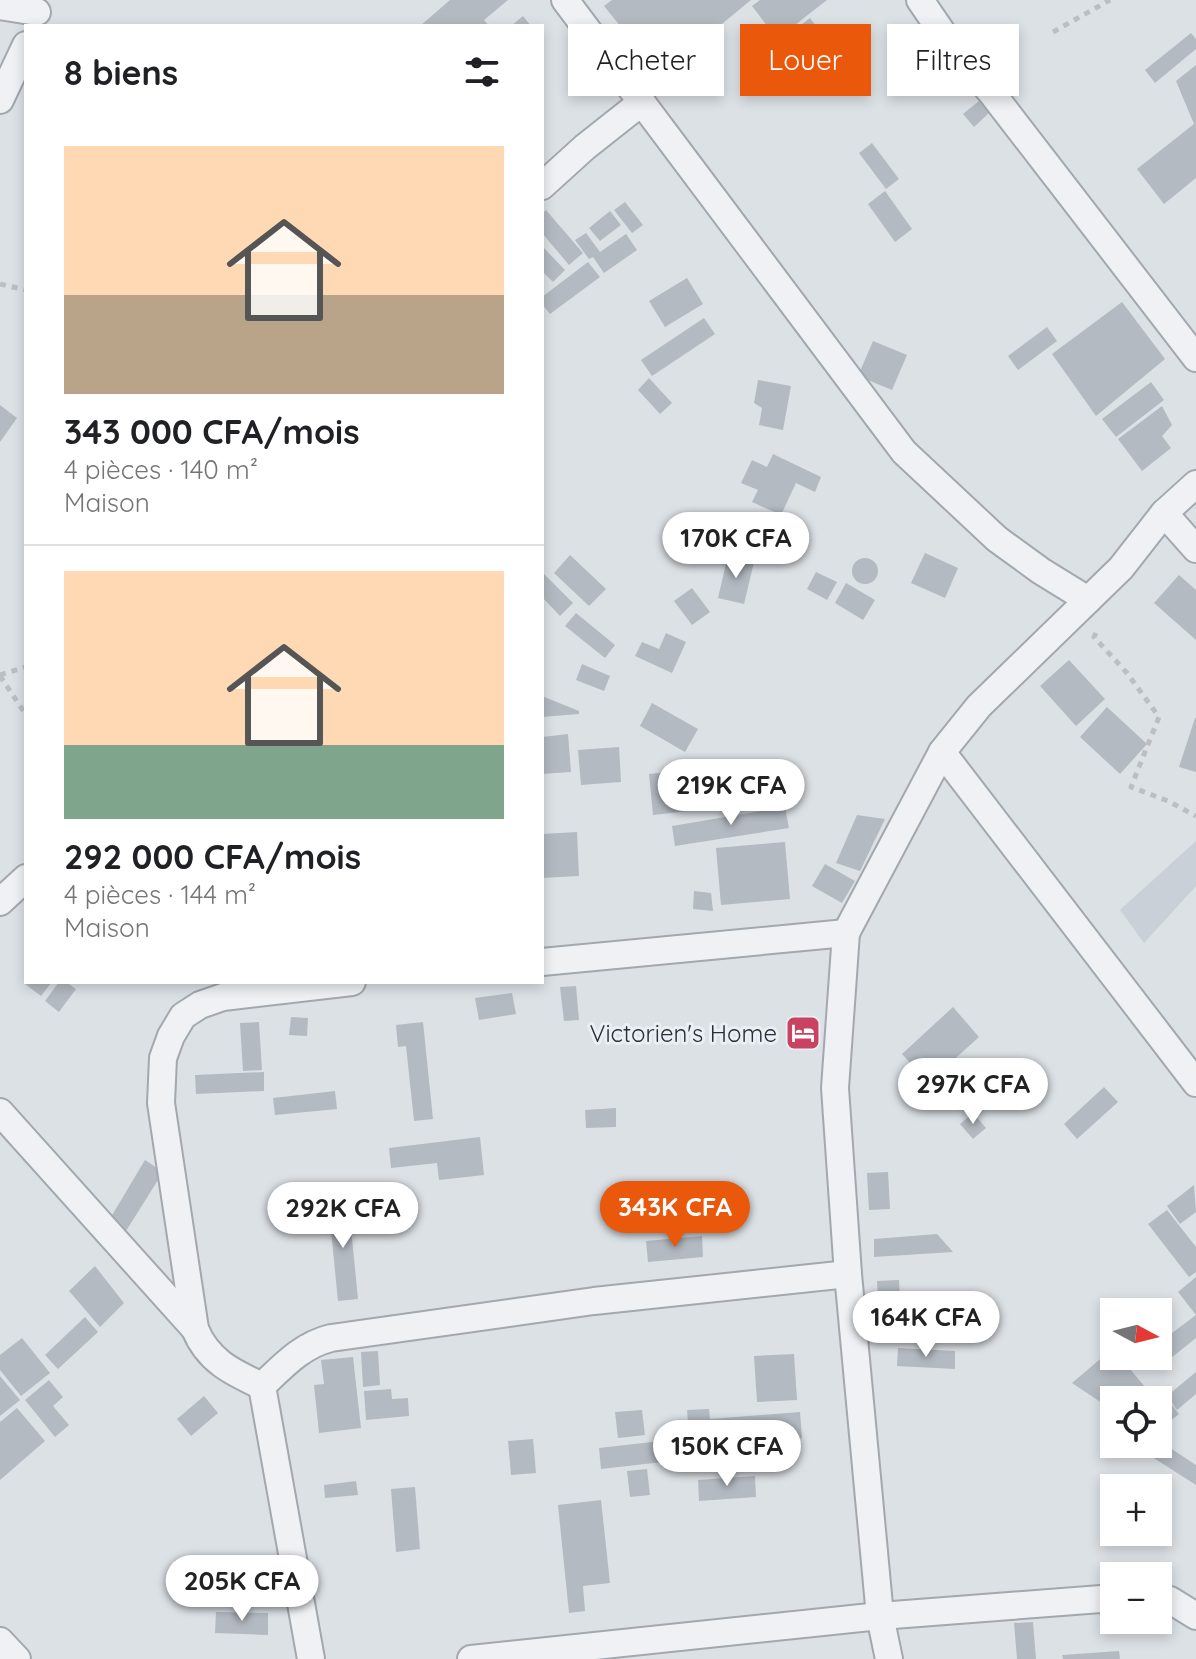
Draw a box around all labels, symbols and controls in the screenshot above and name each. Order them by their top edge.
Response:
chip: Acheter [568,24,724,96]
chip: Louer [740,24,871,96]
chip: Filtres [887,24,1019,96]
icon: filters [460,50,504,94]
text: 8 biens [64,51,178,94]
icon: home [212,198,356,342]
text: 343 000 CFA/mois [64,410,360,453]
text: 4 pièces · 140 m² [64,453,258,486]
text: Maison [64,486,150,519]
pin: 170K CFA [653,512,819,580]
text: 170K CFA [680,521,792,554]
icon: home [212,623,356,767]
pin: 219K CFA [648,759,814,827]
text: 219K CFA [676,768,786,801]
text: 292 000 CFA/mois [64,835,361,878]
text: 4 pièces · 144 m² [64,878,256,911]
text: Maison [64,911,150,944]
hotel icon: Victorien's Home [784,1014,822,1052]
place label: Victorien's Home [589,1018,777,1048]
pin: 297K CFA [890,1058,1056,1126]
text: 297K CFA [916,1067,1030,1100]
pin: 343K CFA [592,1181,758,1249]
pin: 292K CFA [260,1182,426,1250]
text: 343K CFA [618,1190,732,1223]
text: 292K CFA [285,1191,401,1224]
pin: 164K CFA [843,1291,1009,1359]
north arrow [1100,1298,1172,1370]
map controls [1100,1298,1172,1634]
text: 164K CFA [871,1300,981,1333]
button: locate [1100,1386,1172,1458]
pin: 150K CFA [644,1420,810,1488]
text: 150K CFA [671,1429,783,1462]
button: + [1100,1474,1172,1546]
pin: 205K CFA [159,1555,325,1623]
button: − [1100,1562,1172,1634]
text: 205K CFA [184,1564,300,1597]

